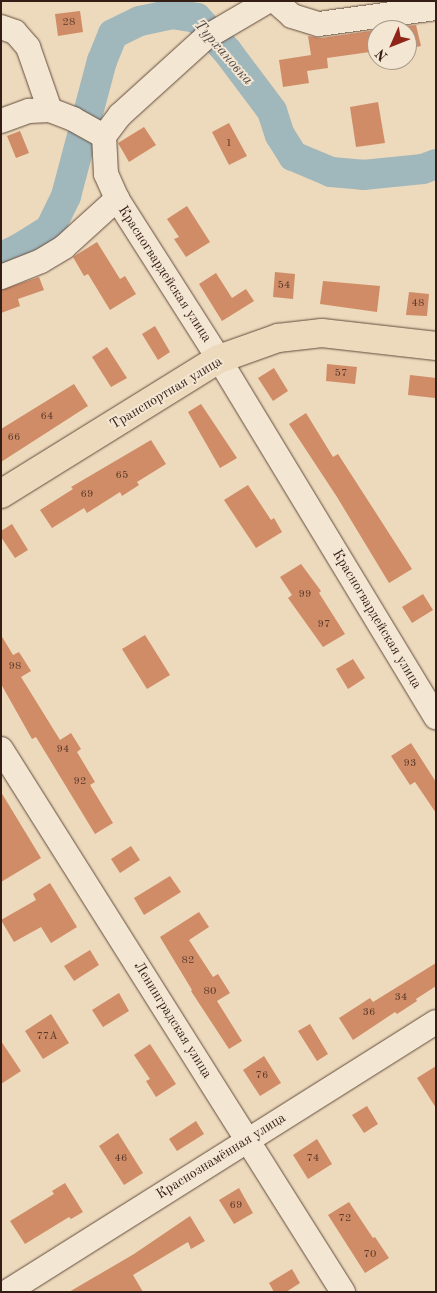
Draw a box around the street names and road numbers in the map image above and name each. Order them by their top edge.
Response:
street label: Красногвардейская улица [115,203,215,345]
street label: Транспортная улица [107,353,225,433]
street label: Красногвардейская улица [329,546,425,692]
street label: Ленинградская улица [130,959,216,1081]
street label: Краснознамённая улица [153,1109,289,1203]

